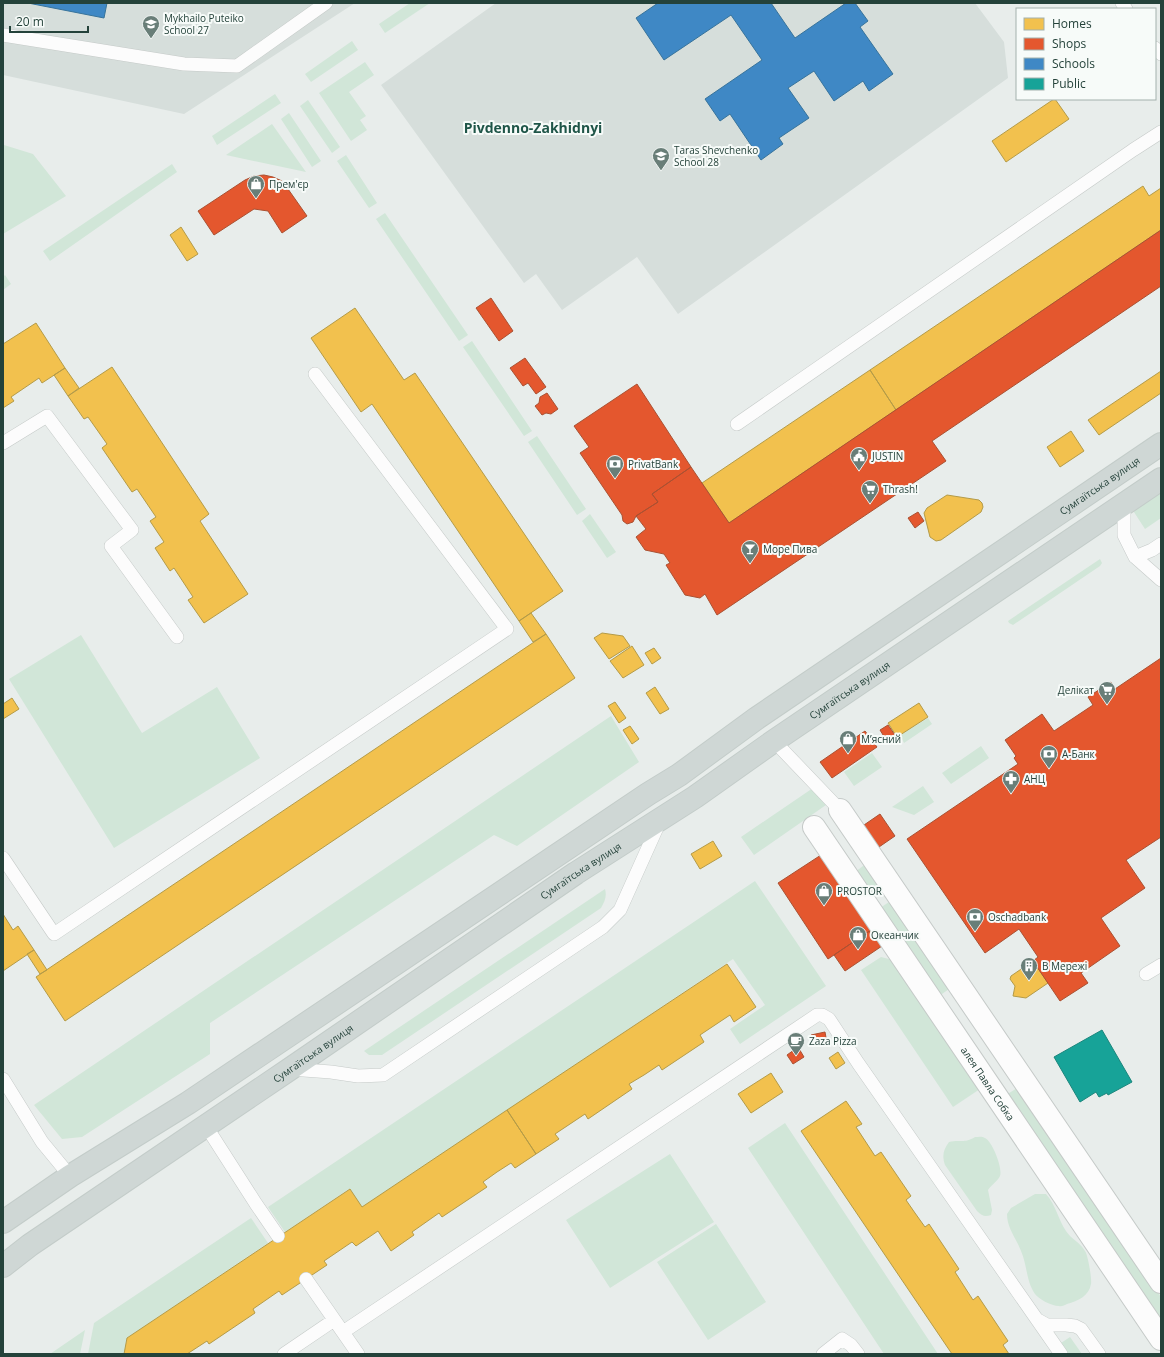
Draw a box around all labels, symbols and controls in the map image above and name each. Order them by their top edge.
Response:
scale bar [10,8,88,34]
legend [1016,8,1156,100]
place label: Mykhailo Puteiko School 27 [164,11,244,37]
text: 20 m [16,13,44,30]
school or university icon: Mykhailo Puteiko School 27 [141,14,161,39]
text: Homes [1052,15,1092,32]
text: Shops [1052,35,1087,52]
text: Schools [1052,55,1095,72]
text: Public [1052,75,1086,92]
district label: Pivdenno-Zakhidnyi [464,118,602,137]
place label: Taras Shevchenko School 28 [674,143,758,169]
school or university icon: Taras Shevchenko School 28 [651,146,671,171]
shop icon: Прем'єр [246,174,266,199]
place label: Прем'єр [269,177,309,191]
public building icon: JUSTIN [849,446,869,471]
place label: JUSTIN [871,449,903,463]
street label: Сумгаїтська вулиця [1056,453,1143,518]
bank icon: PrivatBank [605,454,625,479]
place label: PrivatBank [628,457,679,471]
supermarket icon: Thrash! [860,479,880,504]
place label: Thrash! [883,482,918,496]
bar icon: Море Пива [740,539,760,564]
place label: Море Пива [763,542,817,556]
street label: Сумгаїтська вулиця [806,658,892,722]
supermarket icon: Делікат [1097,680,1117,705]
place label: Делікат [1058,683,1094,697]
shop icon: М’ясний [838,729,858,754]
place label: М’ясний [861,732,901,746]
bank icon: А-Банк [1039,744,1059,769]
place label: А-Банк [1062,747,1096,761]
pharmacy icon: АНЦ [1001,769,1021,794]
place label: АНЦ [1024,772,1046,786]
street label: Сумгаїтська вулиця [537,839,624,903]
shop icon: PROSTOR [814,881,834,906]
place label: PROSTOR [837,884,882,898]
bank icon: Oschadbank [965,907,985,932]
place label: Oschadbank [988,910,1047,924]
shop icon: Океанчик [848,925,868,950]
place label: Океанчик [871,928,920,942]
building icon: В Мережі [1019,956,1039,981]
place label: В Мережі [1042,959,1087,973]
street label: Сумгаїтська вулиця [270,1021,356,1086]
cafe icon: Zaza Pizza [786,1031,806,1056]
place label: Zaza Pizza [809,1034,857,1048]
street label: алея Павла Собка [958,1044,1018,1123]

